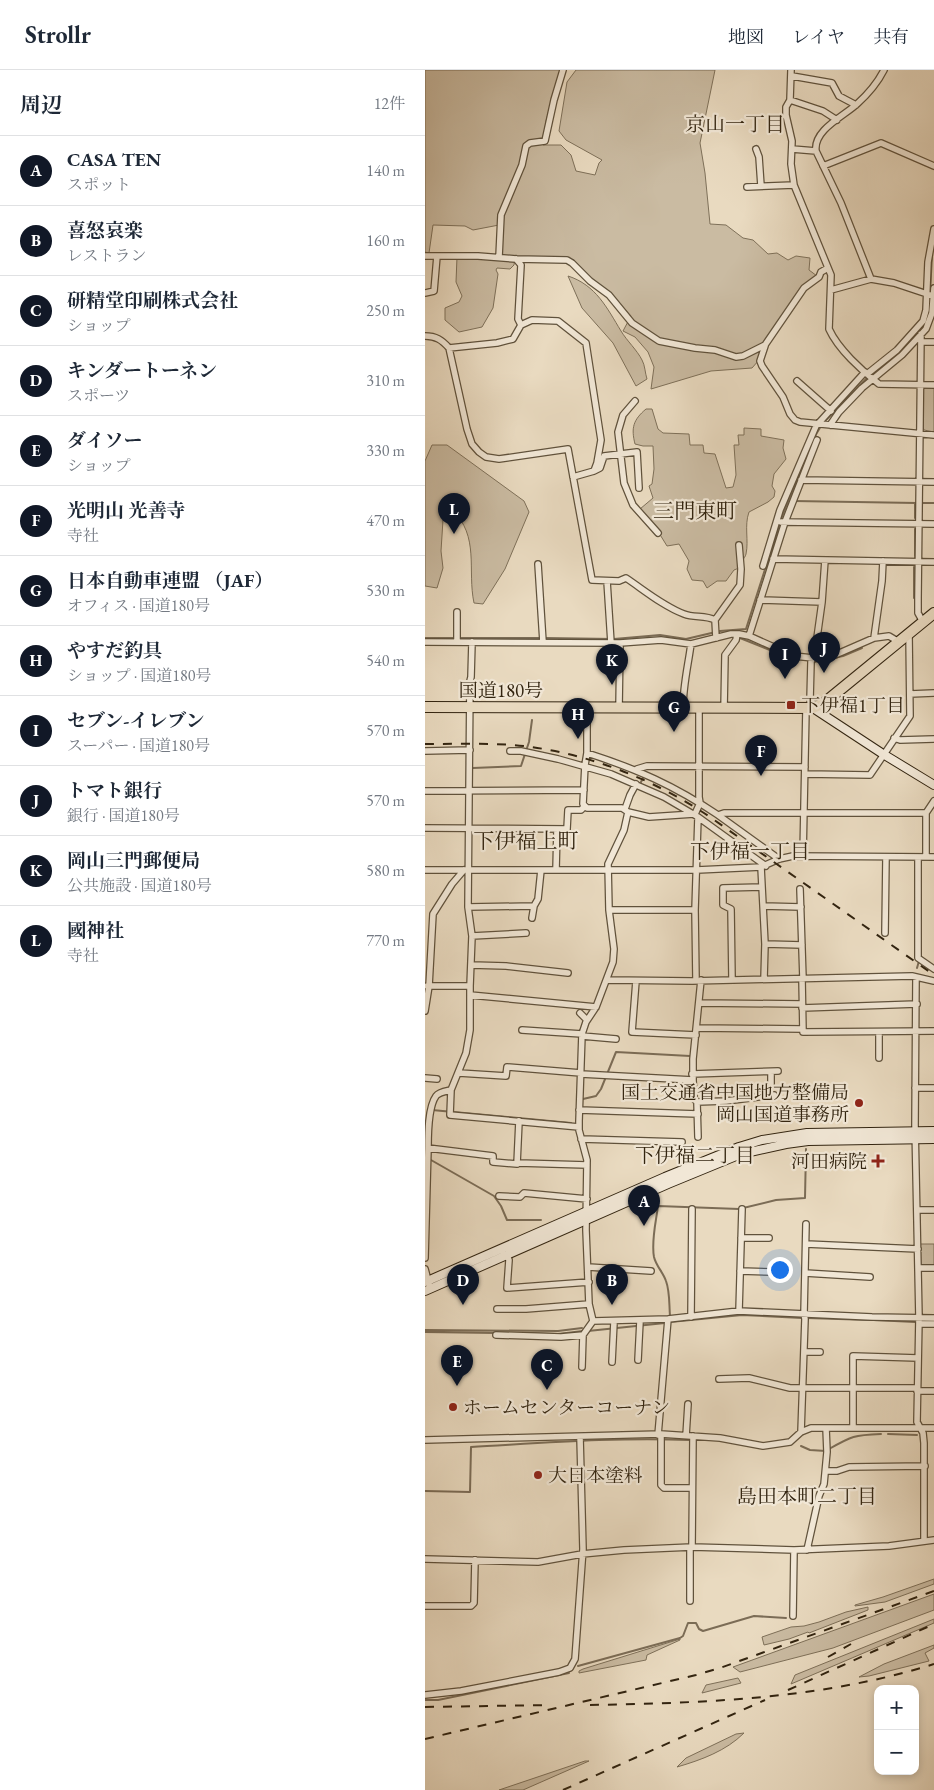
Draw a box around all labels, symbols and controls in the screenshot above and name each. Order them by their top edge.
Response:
text: Strollr [25,19,91,50]
text: 地図 [728,25,764,48]
text: レイヤ [792,25,845,48]
text: 共有 [873,25,909,48]
text: 周辺 [20,91,62,118]
text: 12件 [374,93,405,114]
district label: 京山一丁目 [685,111,785,137]
text: CASA TEN [67,147,161,172]
text: A [30,160,42,181]
text: 140 m [366,160,405,181]
text: スポット [67,174,131,195]
text: 喜怒哀楽 [67,218,143,243]
text: B [31,230,41,251]
text: 160 m [366,230,405,251]
text: レストラン [67,245,147,266]
text: 研精堂印刷株式会社 [67,288,238,313]
text: C [30,300,42,321]
text: 250 m [366,300,405,321]
text: ショップ [67,315,131,336]
text: キンダートーネン [67,358,217,383]
text: D [30,370,42,391]
text: 310 m [366,370,405,391]
text: スポーツ [67,385,130,406]
text: ダイソー [67,428,143,453]
text: E [31,440,41,461]
text: 330 m [366,440,405,461]
text: ショップ [67,455,131,476]
pin: L [438,493,470,534]
district label: 三門東町 [653,497,737,524]
text: 光明山 光善寺 [67,498,186,523]
text: F [32,510,40,531]
text: 470 m [366,510,405,531]
text: 寺社 [67,525,99,546]
text: 日本自動車連盟 （JAF） [67,568,273,593]
text: G [30,580,42,601]
text: 530 m [366,580,405,601]
text: オフィス · 国道180号 [67,595,210,616]
pin: J [808,632,840,673]
text: やすだ釣具 [67,638,162,663]
pin: I [769,638,801,679]
pin: K [596,644,628,685]
text: H [30,650,42,671]
text: 540 m [366,650,405,671]
text: ショップ · 国道180号 [67,665,211,686]
street label: 国道180号 [459,678,543,703]
pin: G [658,691,690,732]
place label: 下伊福1丁目 [801,693,905,718]
pin: H [562,698,594,739]
marker: 下伊福1丁目 [785,699,797,711]
text: セブン-イレブン [67,708,205,733]
text: I [33,720,39,741]
text: 570 m [366,720,405,741]
text: スーパー · 国道180号 [67,735,210,756]
pin: F [745,735,777,776]
text: トマト銀行 [67,778,162,803]
text: J [33,790,39,811]
text: 570 m [366,790,405,811]
text: 銀行 · 国道180号 [67,805,180,826]
district label: 下伊福上町 [474,827,579,854]
district label: 下伊福一丁目 [690,838,810,864]
text: 岡山三門郵便局 [67,848,200,873]
text: K [30,860,42,881]
text: 580 m [366,860,405,881]
text: 公共施設 · 国道180号 [67,875,212,896]
text: 國神社 [67,918,124,943]
text: L [31,930,41,951]
text: 770 m [366,930,405,951]
text: 寺社 [67,945,99,966]
place label: 国土交通省中国地方整備局 岡山国道事務所 [621,1080,849,1127]
marker: 国土交通省中国地方整備局 岡山国道事務所 [853,1097,865,1109]
district label: 下伊福二丁目 [635,1142,755,1168]
place label: 河田病院 [791,1149,867,1174]
marker: 河田病院 [871,1154,885,1168]
pin: A [628,1185,660,1226]
your location [767,1257,793,1283]
pin: D [447,1264,479,1305]
pin: B [596,1264,628,1305]
pin: E [441,1345,473,1386]
pin: C [531,1349,563,1390]
place label: ホームセンターコーナン [463,1395,670,1420]
marker: ホームセンターコーナン [447,1401,459,1413]
place label: 大日本塗料 [548,1463,643,1488]
marker: 大日本塗料 [532,1469,544,1481]
district label: 島田本町二丁目 [737,1483,877,1509]
map controls [874,1685,919,1775]
button: + [874,1685,919,1730]
button: − [874,1730,919,1775]

